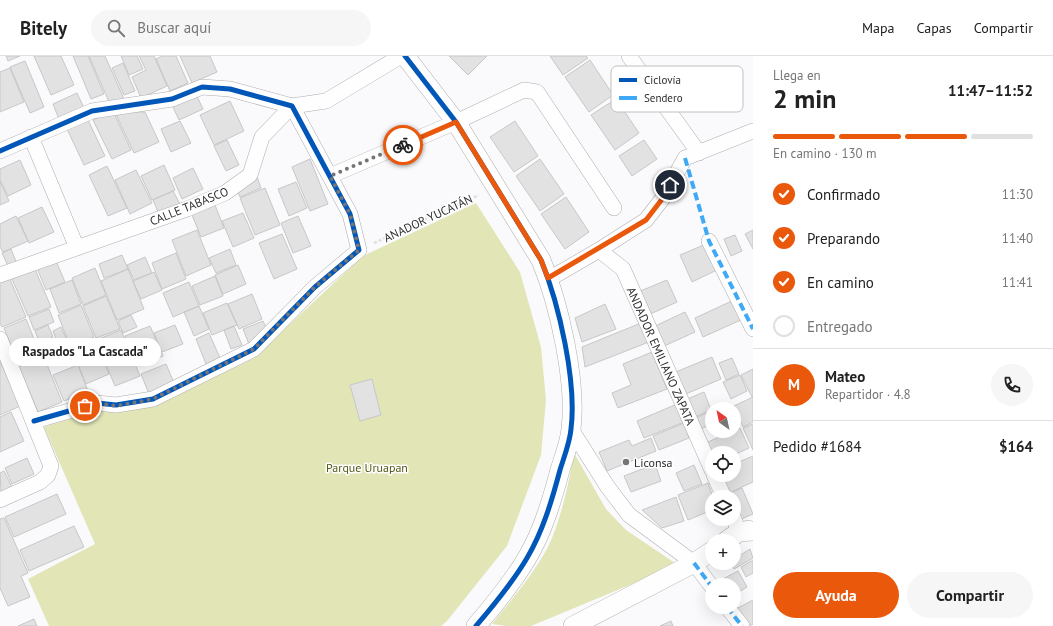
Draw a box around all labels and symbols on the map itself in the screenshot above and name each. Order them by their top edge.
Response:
legend [611,66,743,112]
text: Ciclovía [644,73,681,87]
text: Sendero [644,91,683,105]
courier [383,125,423,165]
pin [653,168,687,202]
street label: CALLE TABASCO [148,183,230,229]
street label: ANADOR YUCATÁN [381,191,475,245]
street label: ANDADOR EMILIANO ZAPATA [624,285,698,427]
callout: Raspados "La Cascada" [9,338,161,366]
pin [68,389,102,423]
north arrow [705,402,741,438]
place label: Liconsa [634,455,673,470]
marker: Liconsa [621,457,631,467]
park label: Parque Uruapan [326,460,408,475]

